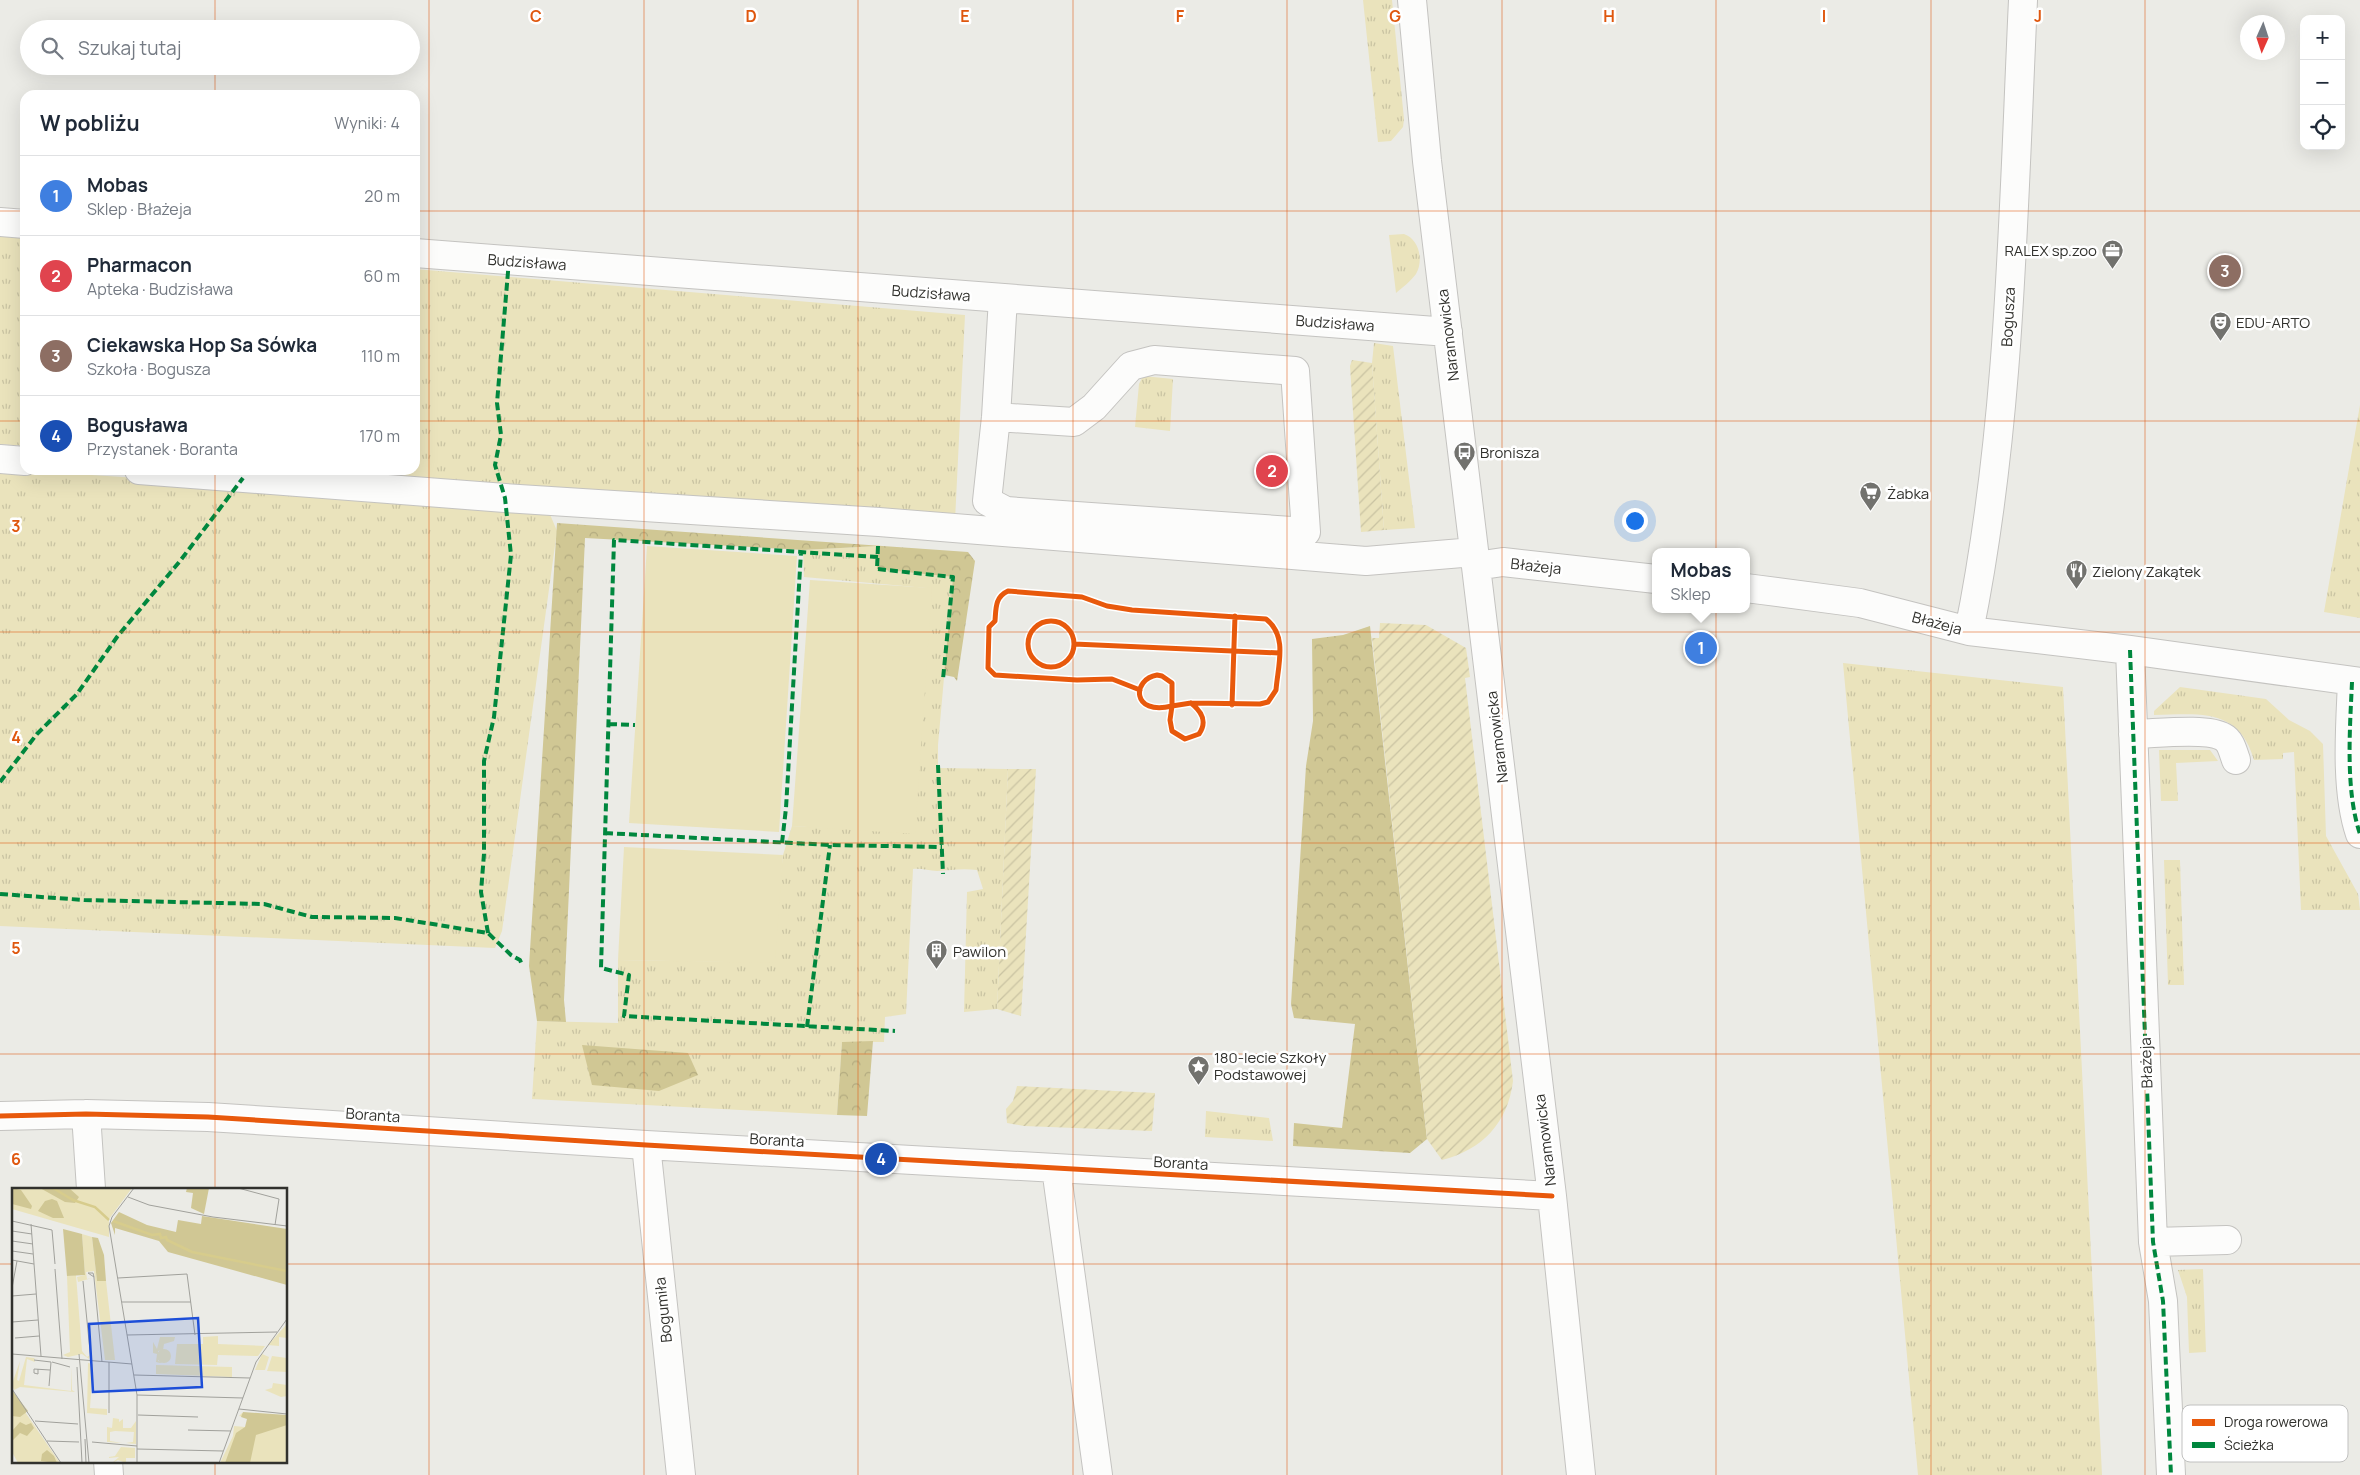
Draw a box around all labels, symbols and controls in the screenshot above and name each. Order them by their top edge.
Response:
text: C [530,5,542,27]
text: D [745,5,757,27]
text: E [960,5,970,27]
text: F [1176,5,1185,27]
text: G [1389,5,1401,27]
text: H [1603,5,1615,27]
text: I [1822,5,1826,27]
text: J [2034,5,2042,27]
north arrow [2240,15,2285,60]
map controls [2300,15,2345,150]
button: + [2300,15,2345,60]
search box [20,20,420,75]
icon: search [38,34,66,62]
text: Szukaj tutaj [78,35,181,61]
button: − [2300,60,2345,105]
button: locate [2300,105,2345,150]
text: W pobliżu [40,109,140,137]
text: Wyniki: 4 [334,112,400,134]
text: Mobas [87,172,148,198]
text: 1 [52,185,60,207]
text: 20 m [364,185,400,207]
text: Sklep · Błażeja [87,198,192,220]
office icon: RALEX sp.zoo [2101,238,2125,269]
place label: RALEX sp.zoo [2004,240,2097,261]
street label: Budzisława [487,249,567,275]
text: Pharmacon [87,252,192,278]
pin: 3 [2209,252,2241,290]
text: 2 [51,265,61,287]
text: 60 m [364,265,400,287]
text: Apteka · Budzisława [87,278,233,300]
street label: Budzisława [891,280,971,306]
street label: Bogusza [1996,287,2020,347]
street label: Naramowicka [1432,288,1464,382]
street label: Budzisława [1295,310,1375,336]
theatre icon: EDU-ARTO [2208,310,2232,341]
place label: EDU-ARTO [2236,312,2310,333]
text: Ciekawska Hop Sa Sówka [87,332,317,358]
text: 3 [51,345,61,367]
text: 110 m [361,345,400,367]
text: Szkoła · Bogusza [87,358,211,380]
text: Bogusława [87,412,188,438]
text: 4 [51,425,61,447]
text: 170 m [359,425,400,447]
text: Przystanek · Boranta [87,438,238,460]
bus stop icon: Bronisza [1452,440,1476,471]
place label: Bronisza [1480,442,1539,463]
pin: 2 [1256,452,1288,490]
supermarket icon: Żabka [1859,481,1883,512]
place label: Żabka [1887,483,1929,504]
your location [1622,508,1648,534]
text: 3 [11,515,21,537]
popup [1652,548,1750,613]
street label: Błażeja [1510,553,1562,579]
text: Mobas [1671,557,1731,583]
restaurant icon: Zielony Zakątek [2064,559,2088,590]
place label: Zielony Zakątek [2092,561,2201,582]
text: Sklep [1671,583,1711,605]
street label: Błażeja [1910,606,1964,640]
pin: 1 [1685,629,1717,667]
street label: Naramowicka [1481,690,1513,784]
text: 4 [11,726,21,748]
text: 5 [11,937,21,959]
building icon: Pawilon [925,939,949,970]
place label: Pawilon [953,941,1006,962]
street label: Błażeja [2135,1037,2157,1089]
place label: 180-lecie Szkoły Podstawowej [1214,1047,1327,1085]
place icon: 180-lecie Szkoły Podstawowej [1186,1054,1210,1085]
street label: Naramowicka [1529,1093,1561,1187]
street label: Boranta [345,1103,401,1127]
street label: Boranta [749,1128,805,1152]
pin: 4 [865,1140,897,1178]
text: 6 [11,1148,21,1170]
street label: Boranta [1153,1151,1209,1175]
inset map [12,1188,288,1462]
street label: Bogumiła [649,1276,677,1344]
legend [2182,1405,2348,1462]
text: Droga rowerowa [2224,1412,2328,1431]
text: Ścieżka [2224,1435,2274,1454]

